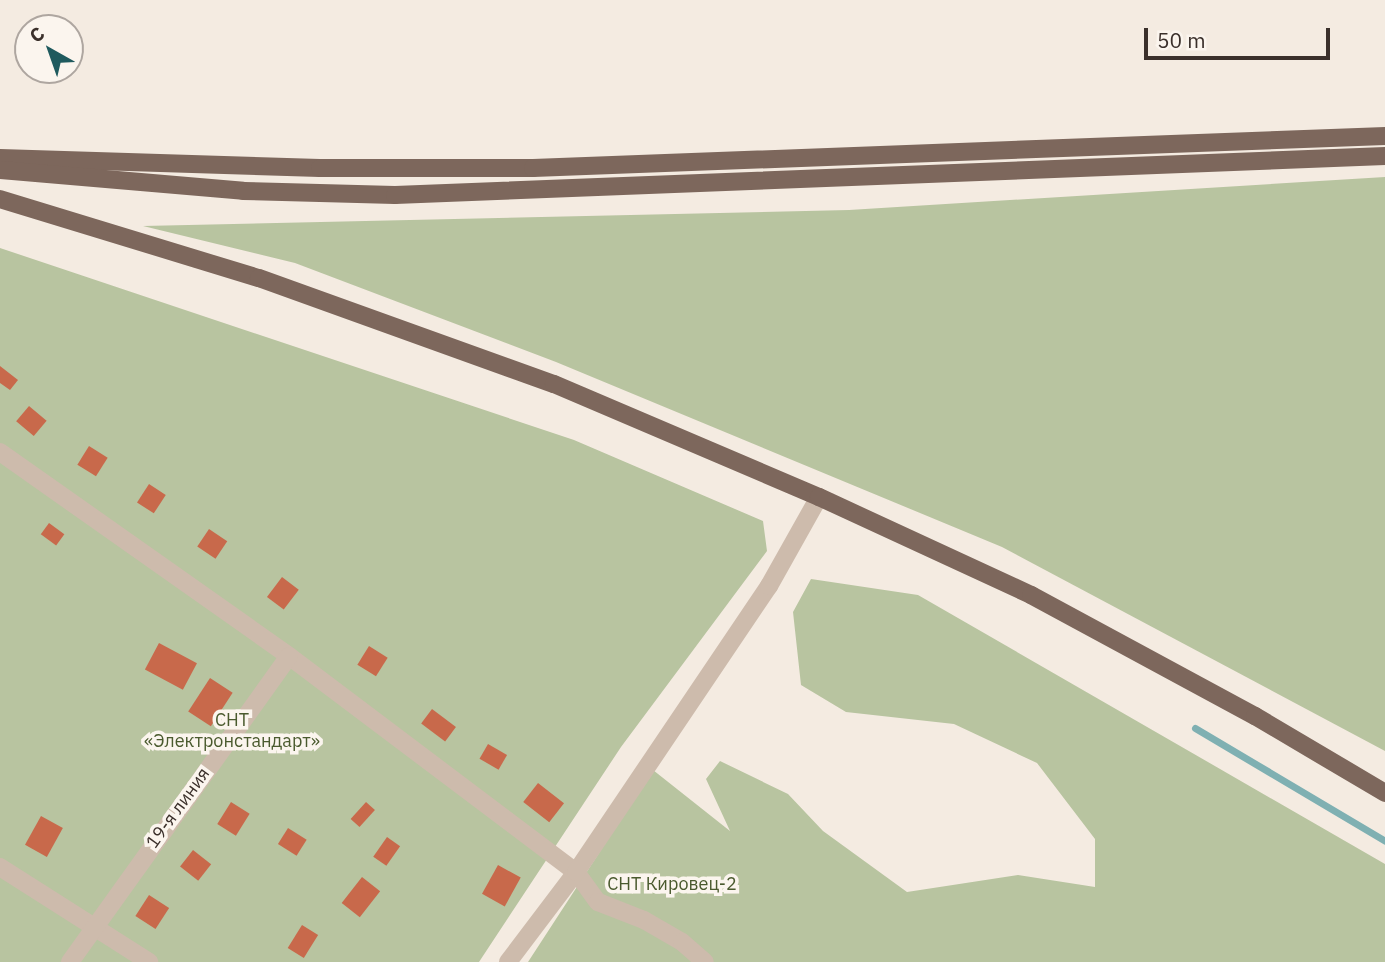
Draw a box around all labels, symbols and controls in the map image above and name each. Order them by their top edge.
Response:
north arrow [14,14,84,84]
scale bar [1147,14,1332,58]
text: С [24,21,49,48]
text: 50 m [1157,26,1206,54]
park label: СНТ «Электронстандарт» [144,710,320,752]
street label: 19-я линия [142,764,214,852]
park label: СНТ Кировец-2 [607,873,737,895]

